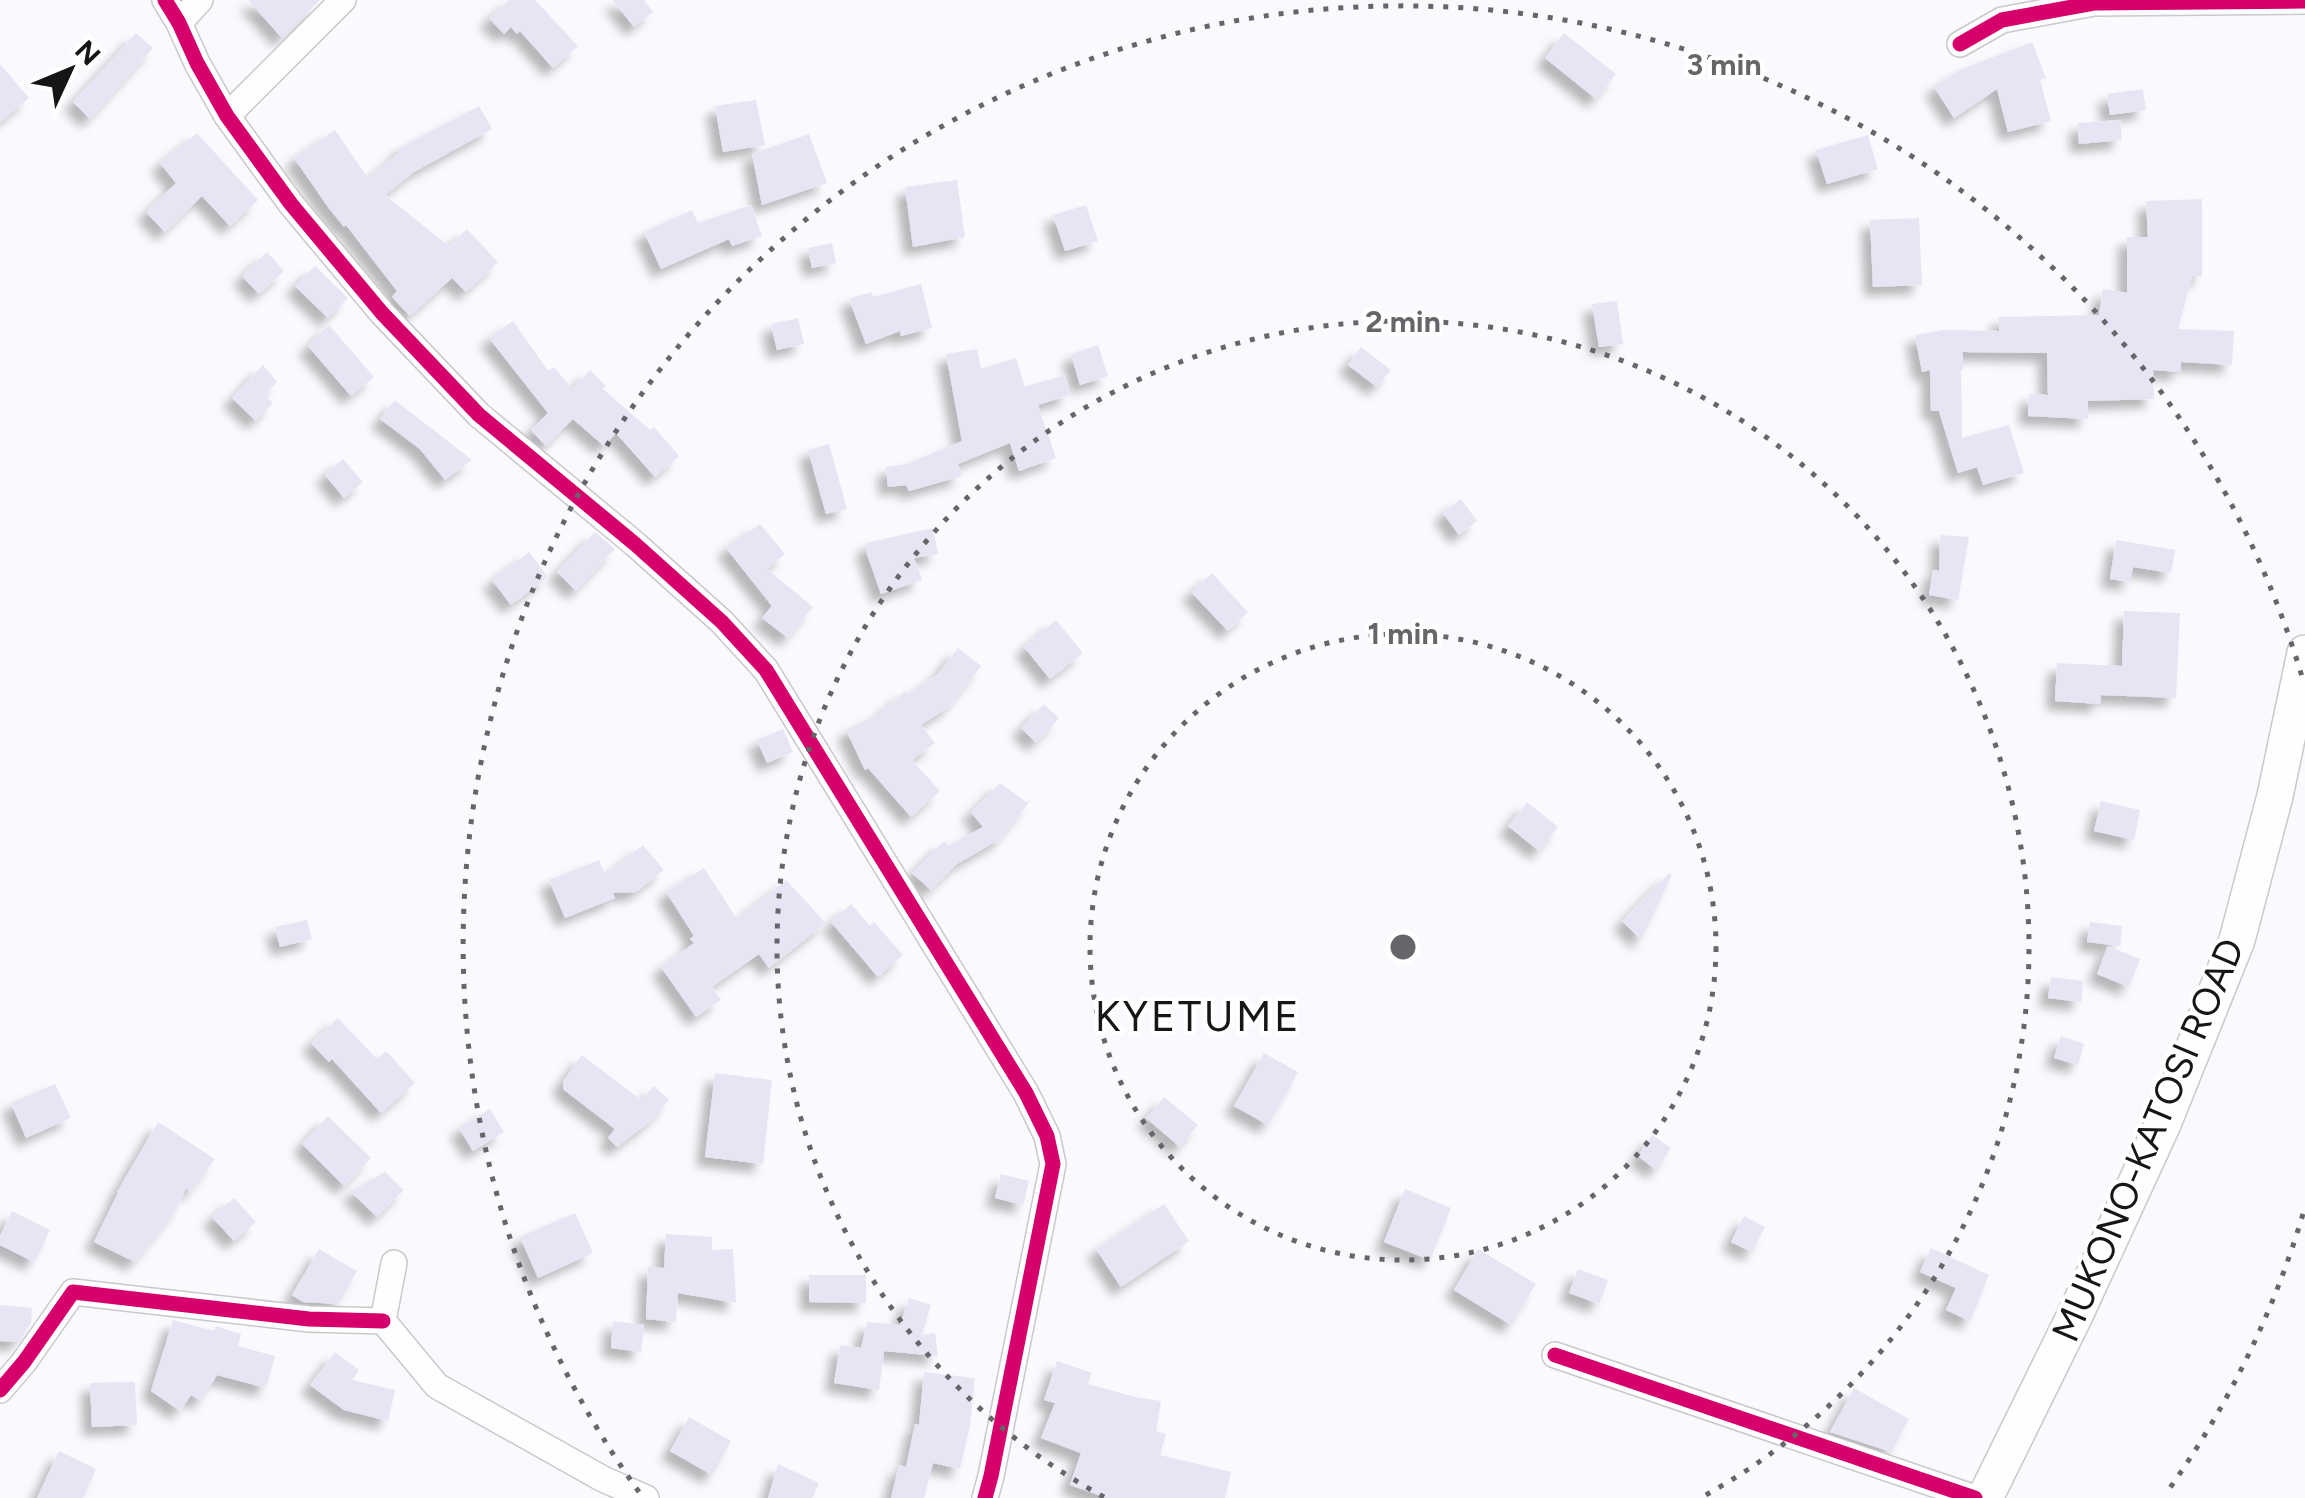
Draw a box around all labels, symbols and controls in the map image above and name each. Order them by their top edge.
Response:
north arrow [20,20,120,120]
text: N [68,33,108,72]
text: 3 min [1687,46,1761,83]
text: 2 min [1365,303,1441,340]
text: 1 min [1368,615,1438,652]
centre of rings [1385,929,1421,965]
street label: MUKONO-KATOSI ROAD [2042,932,2254,1348]
district label: KYETUME [1095,991,1301,1042]

